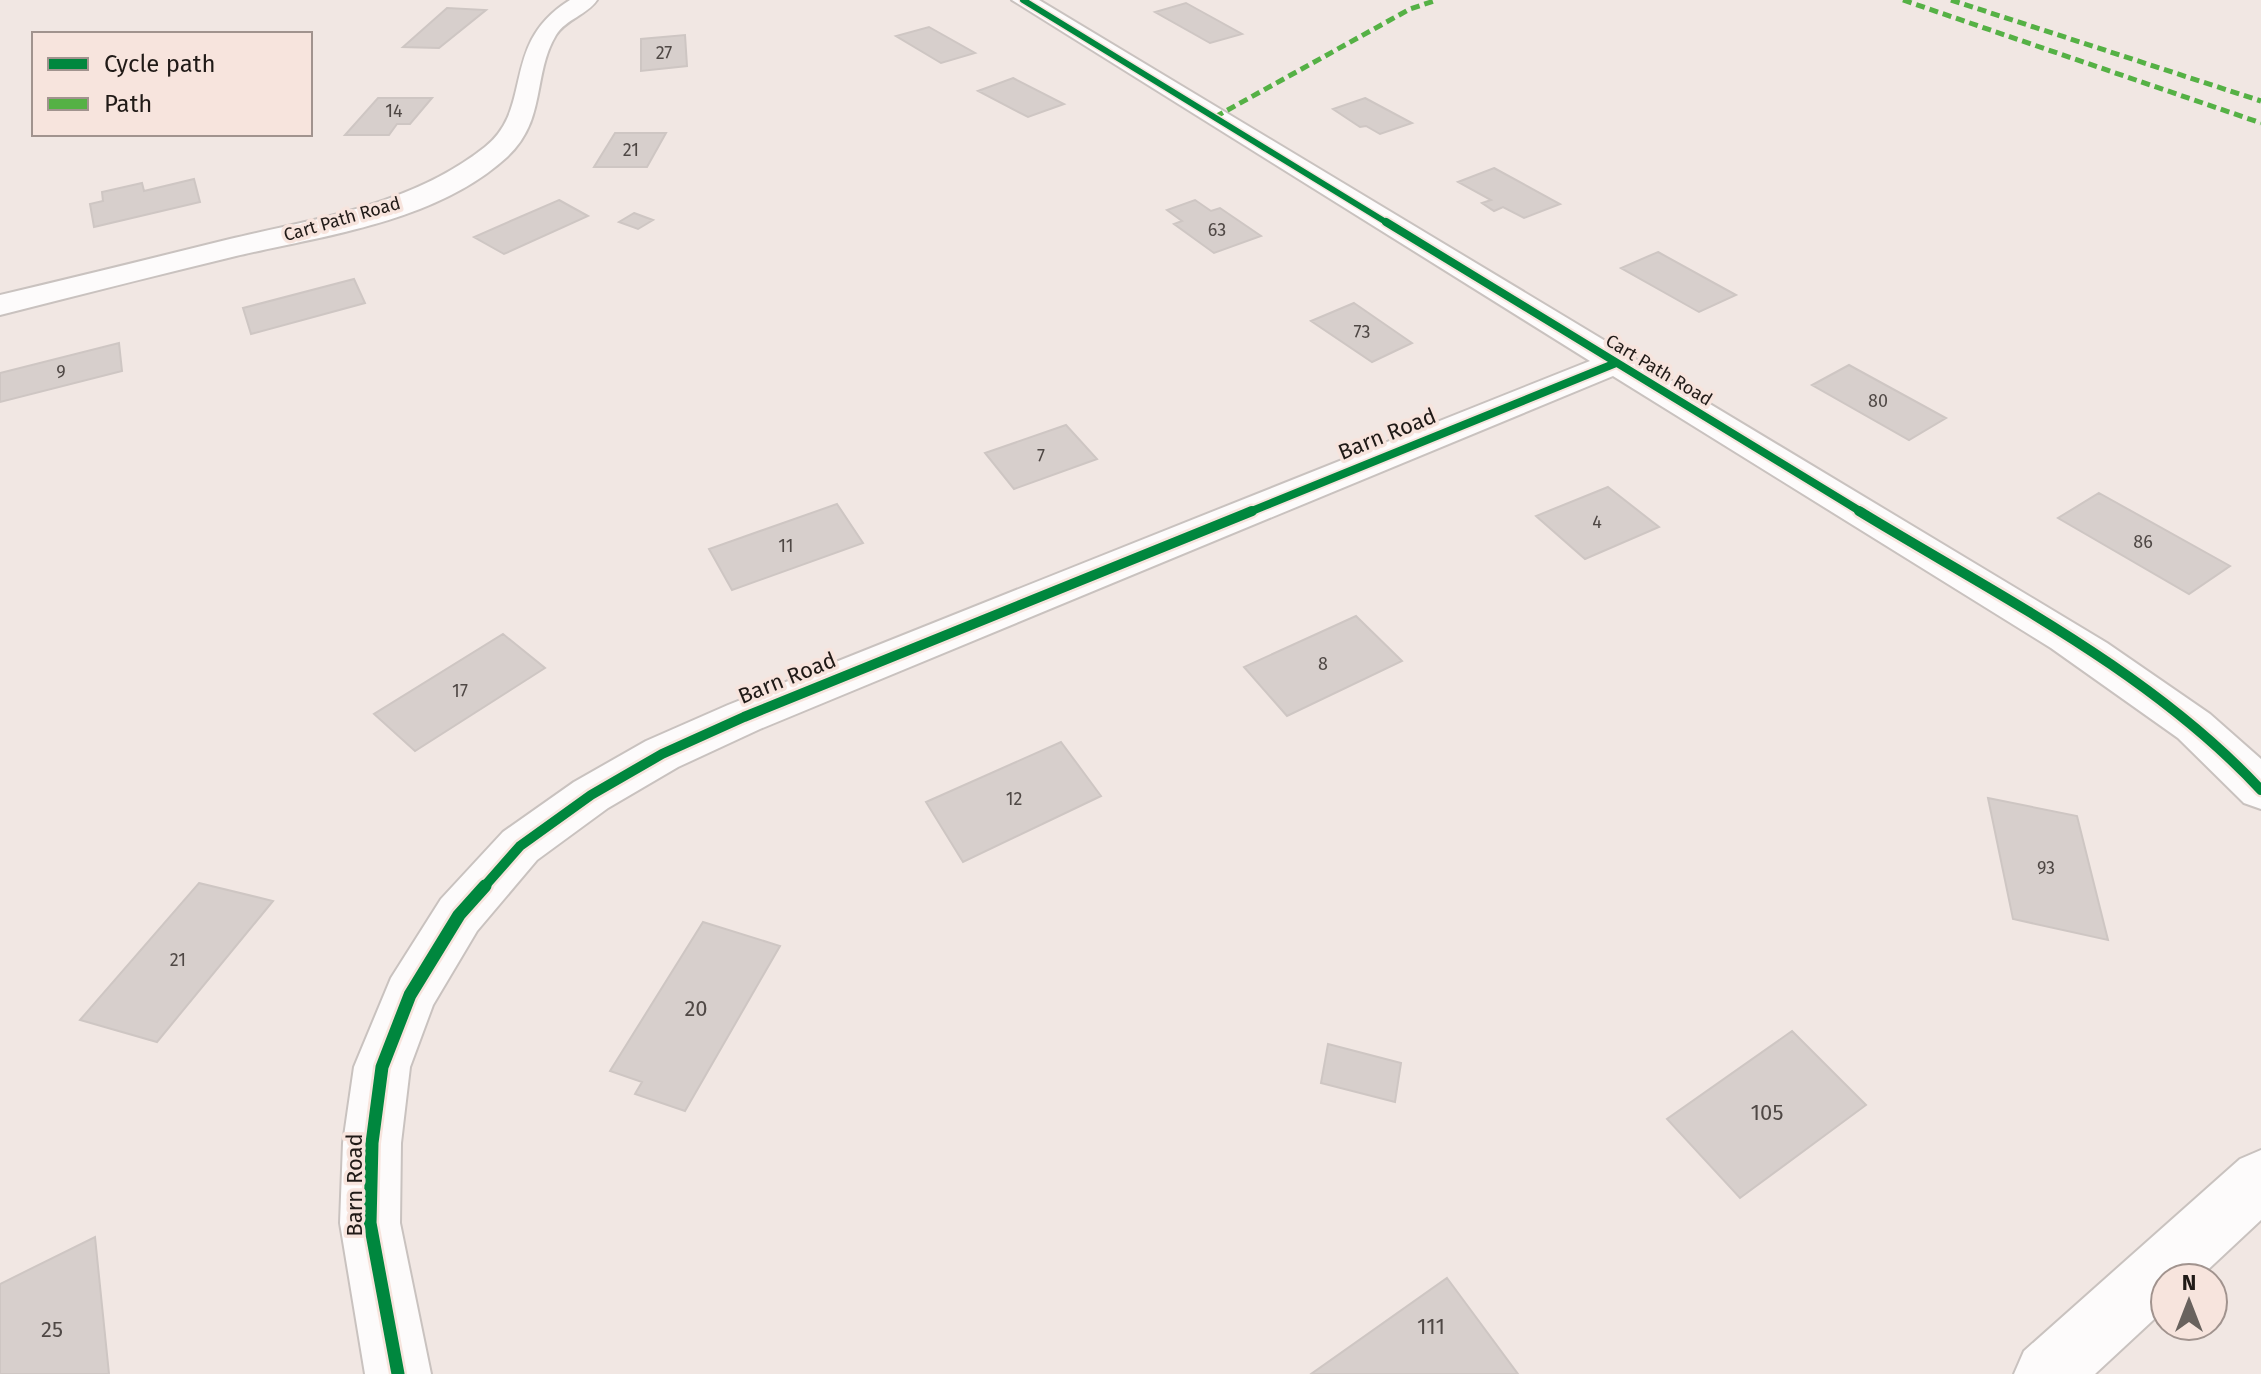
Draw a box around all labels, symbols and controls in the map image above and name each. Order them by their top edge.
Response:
legend [32,32,312,136]
house number: 27 [656,42,672,64]
text: Cycle path [104,50,216,78]
text: Path [104,90,152,118]
house number: 14 [385,100,403,122]
house number: 21 [623,139,639,161]
street label: Cart Path Road [281,192,403,246]
house number: 63 [1208,219,1226,241]
house number: 73 [1354,321,1370,343]
street label: Cart Path Road [1602,330,1716,410]
house number: 9 [56,361,66,383]
house number: 80 [1868,390,1888,412]
street label: Barn Road [1334,402,1440,466]
house number: 7 [1037,445,1045,467]
house number: 4 [1592,511,1602,533]
house number: 86 [2133,531,2153,553]
house number: 11 [778,535,794,557]
street label: Barn Road [734,646,840,710]
house number: 8 [1318,653,1328,675]
house number: 17 [452,680,468,702]
house number: 12 [1006,788,1022,810]
house number: 93 [2037,857,2055,879]
house number: 21 [170,949,186,971]
house number: 20 [684,995,708,1022]
house number: 105 [1751,1099,1783,1126]
street label: Barn Road [341,1133,368,1237]
north arrow [2149,1262,2229,1342]
text: N [2182,1269,2196,1296]
house number: 111 [1417,1313,1445,1340]
house number: 25 [41,1316,63,1343]

